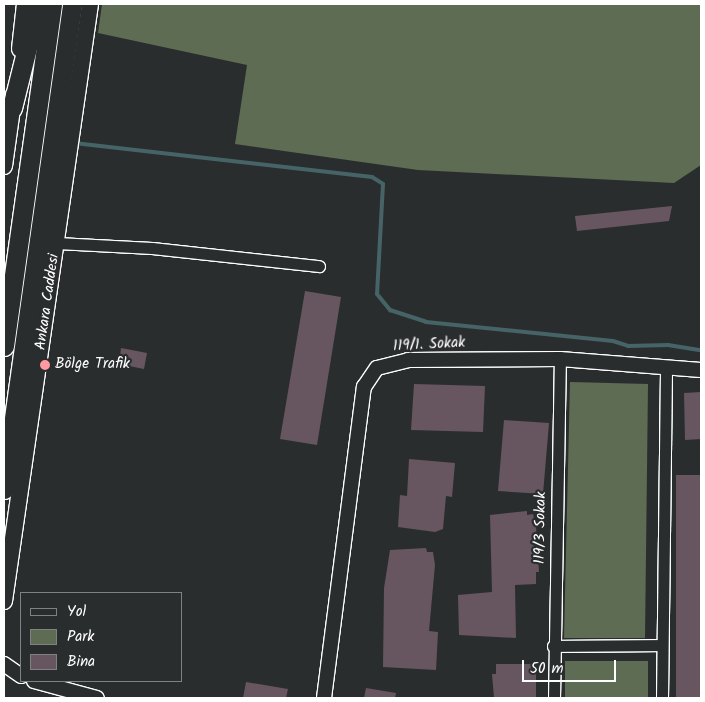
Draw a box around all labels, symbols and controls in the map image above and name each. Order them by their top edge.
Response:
street label: Ankara Caddesi [32,253,64,351]
street label: 119/1. Sokak [392,334,466,356]
place label: Bölge Trafik [55,356,130,374]
marker: Bölge Trafik [39,359,51,371]
street label: 119/3 Sokak [531,492,551,564]
legend [20,592,182,682]
text: Yol [67,600,86,624]
text: Park [67,625,94,649]
text: Bina [67,650,95,674]
scale bar [525,650,619,682]
text: 50 m [530,657,564,681]

